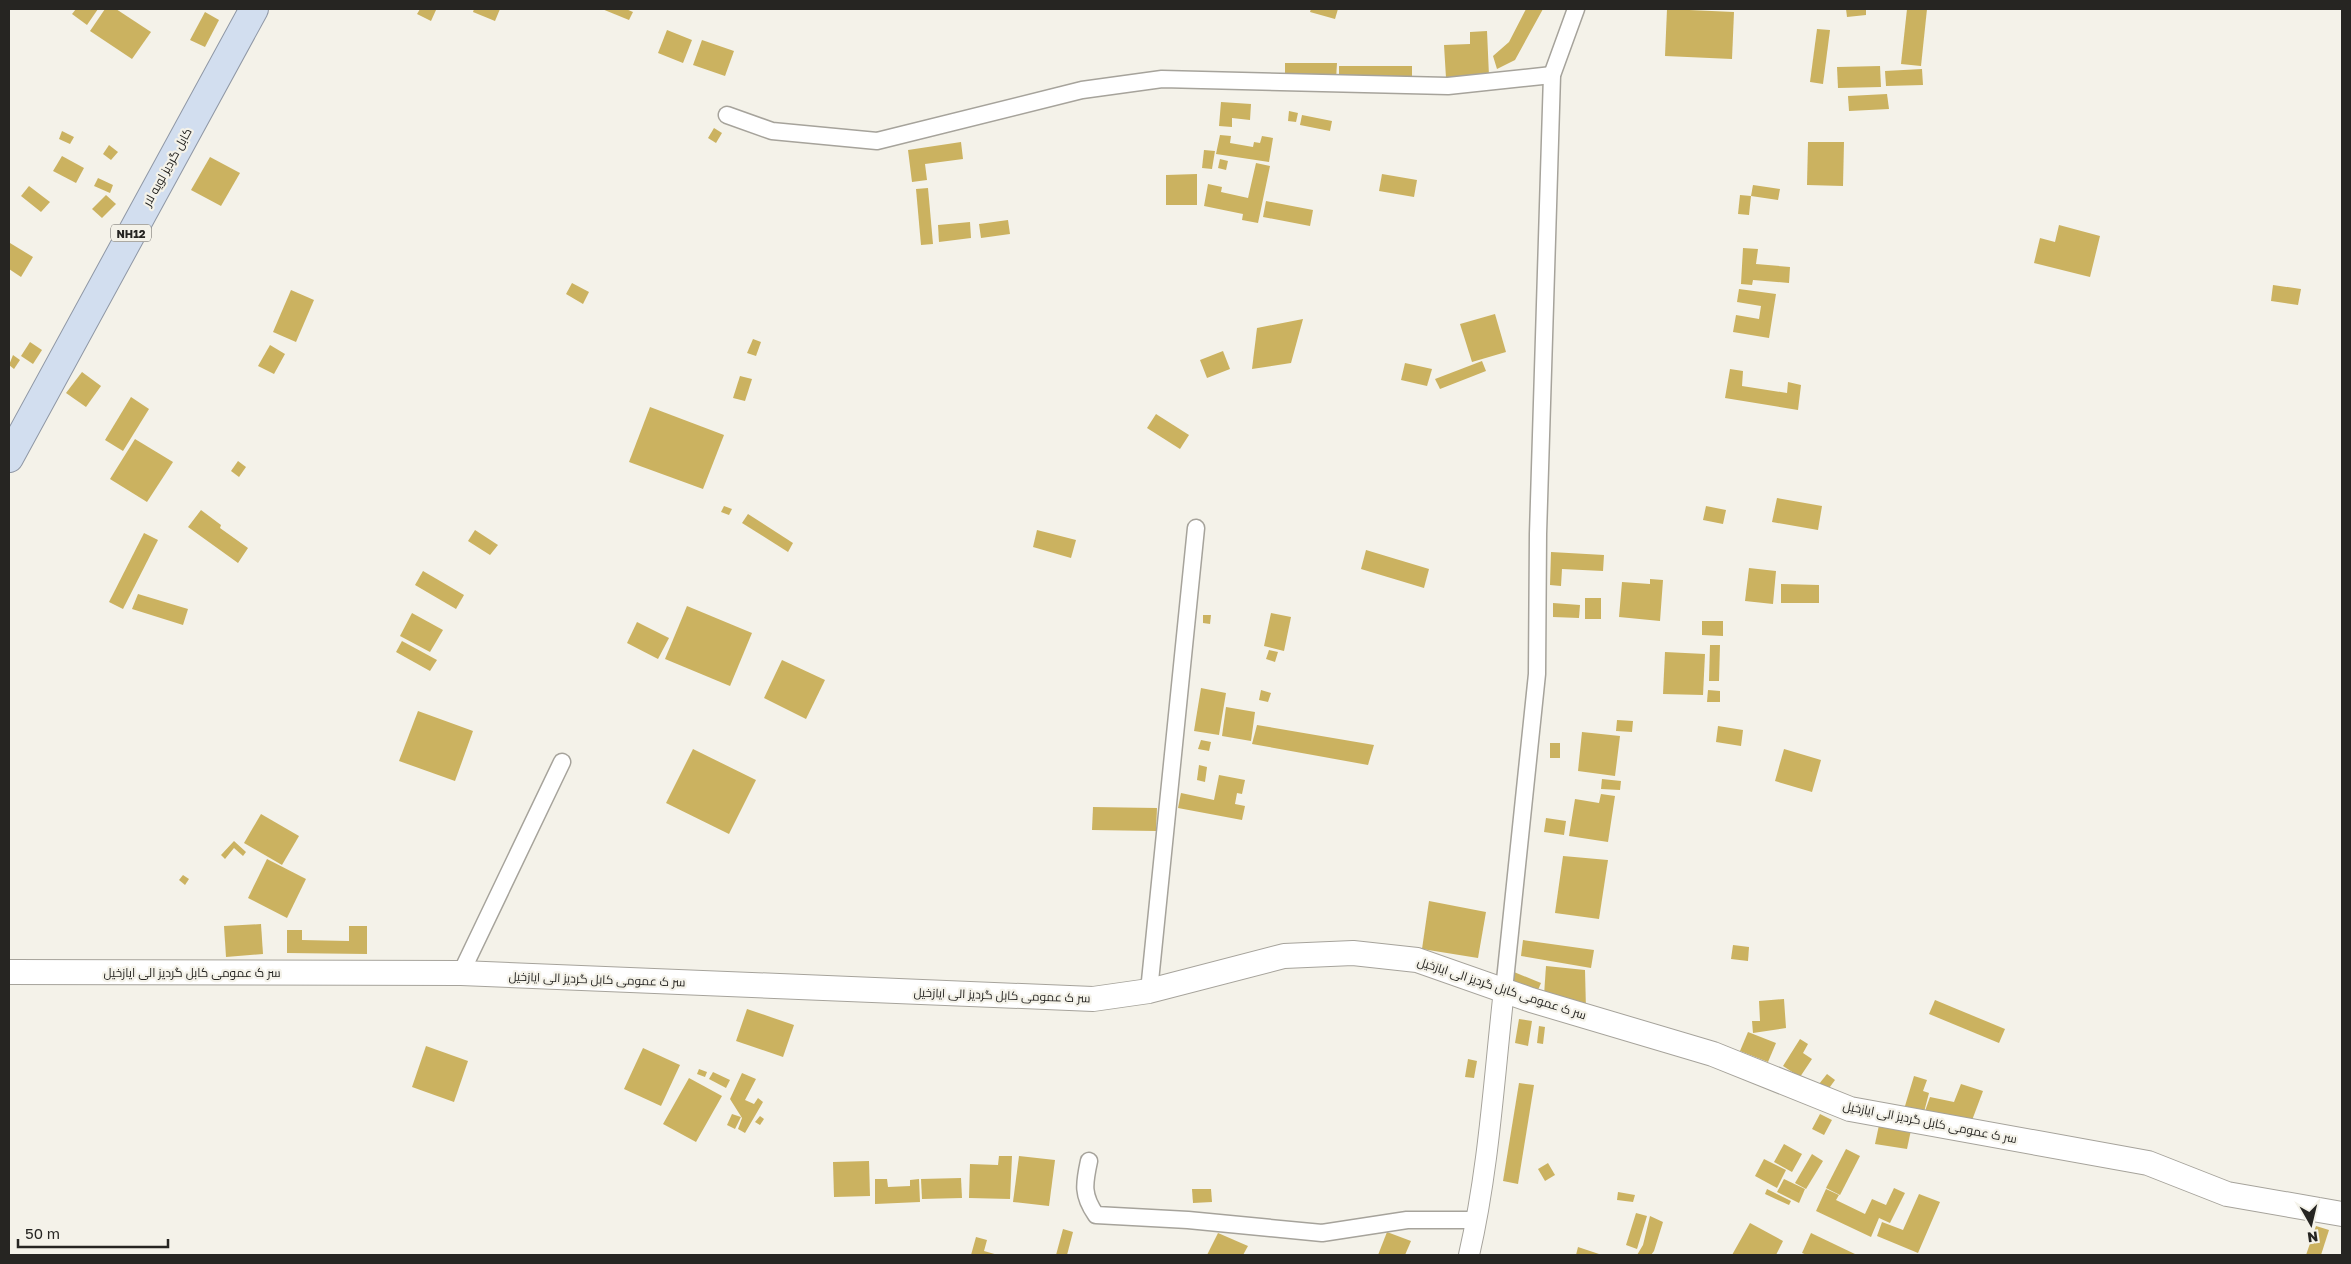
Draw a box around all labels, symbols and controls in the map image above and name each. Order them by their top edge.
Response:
street label: کابل گردیز لویه لار [139,125,195,210]
road number: NH12 [111,224,151,242]
street label: سر ک عمومی کابل گردیز الی ایازخیل [1416,954,1588,1022]
street label: سر ک عمومی کابل گردیز الی ایازخیل [104,965,280,980]
street label: سر ک عمومی کابل گردیز الی ایازخیل [508,968,686,990]
street label: سر ک عمومی کابل گردیز الی ایازخیل [913,984,1091,1006]
street label: سر ک عمومی کابل گردیز الی ایازخیل [1842,1098,2018,1146]
north arrow [2286,1199,2336,1249]
scale bar [18,1216,168,1248]
text: 50 m [25,1224,60,1242]
text: N [2306,1228,2319,1247]

